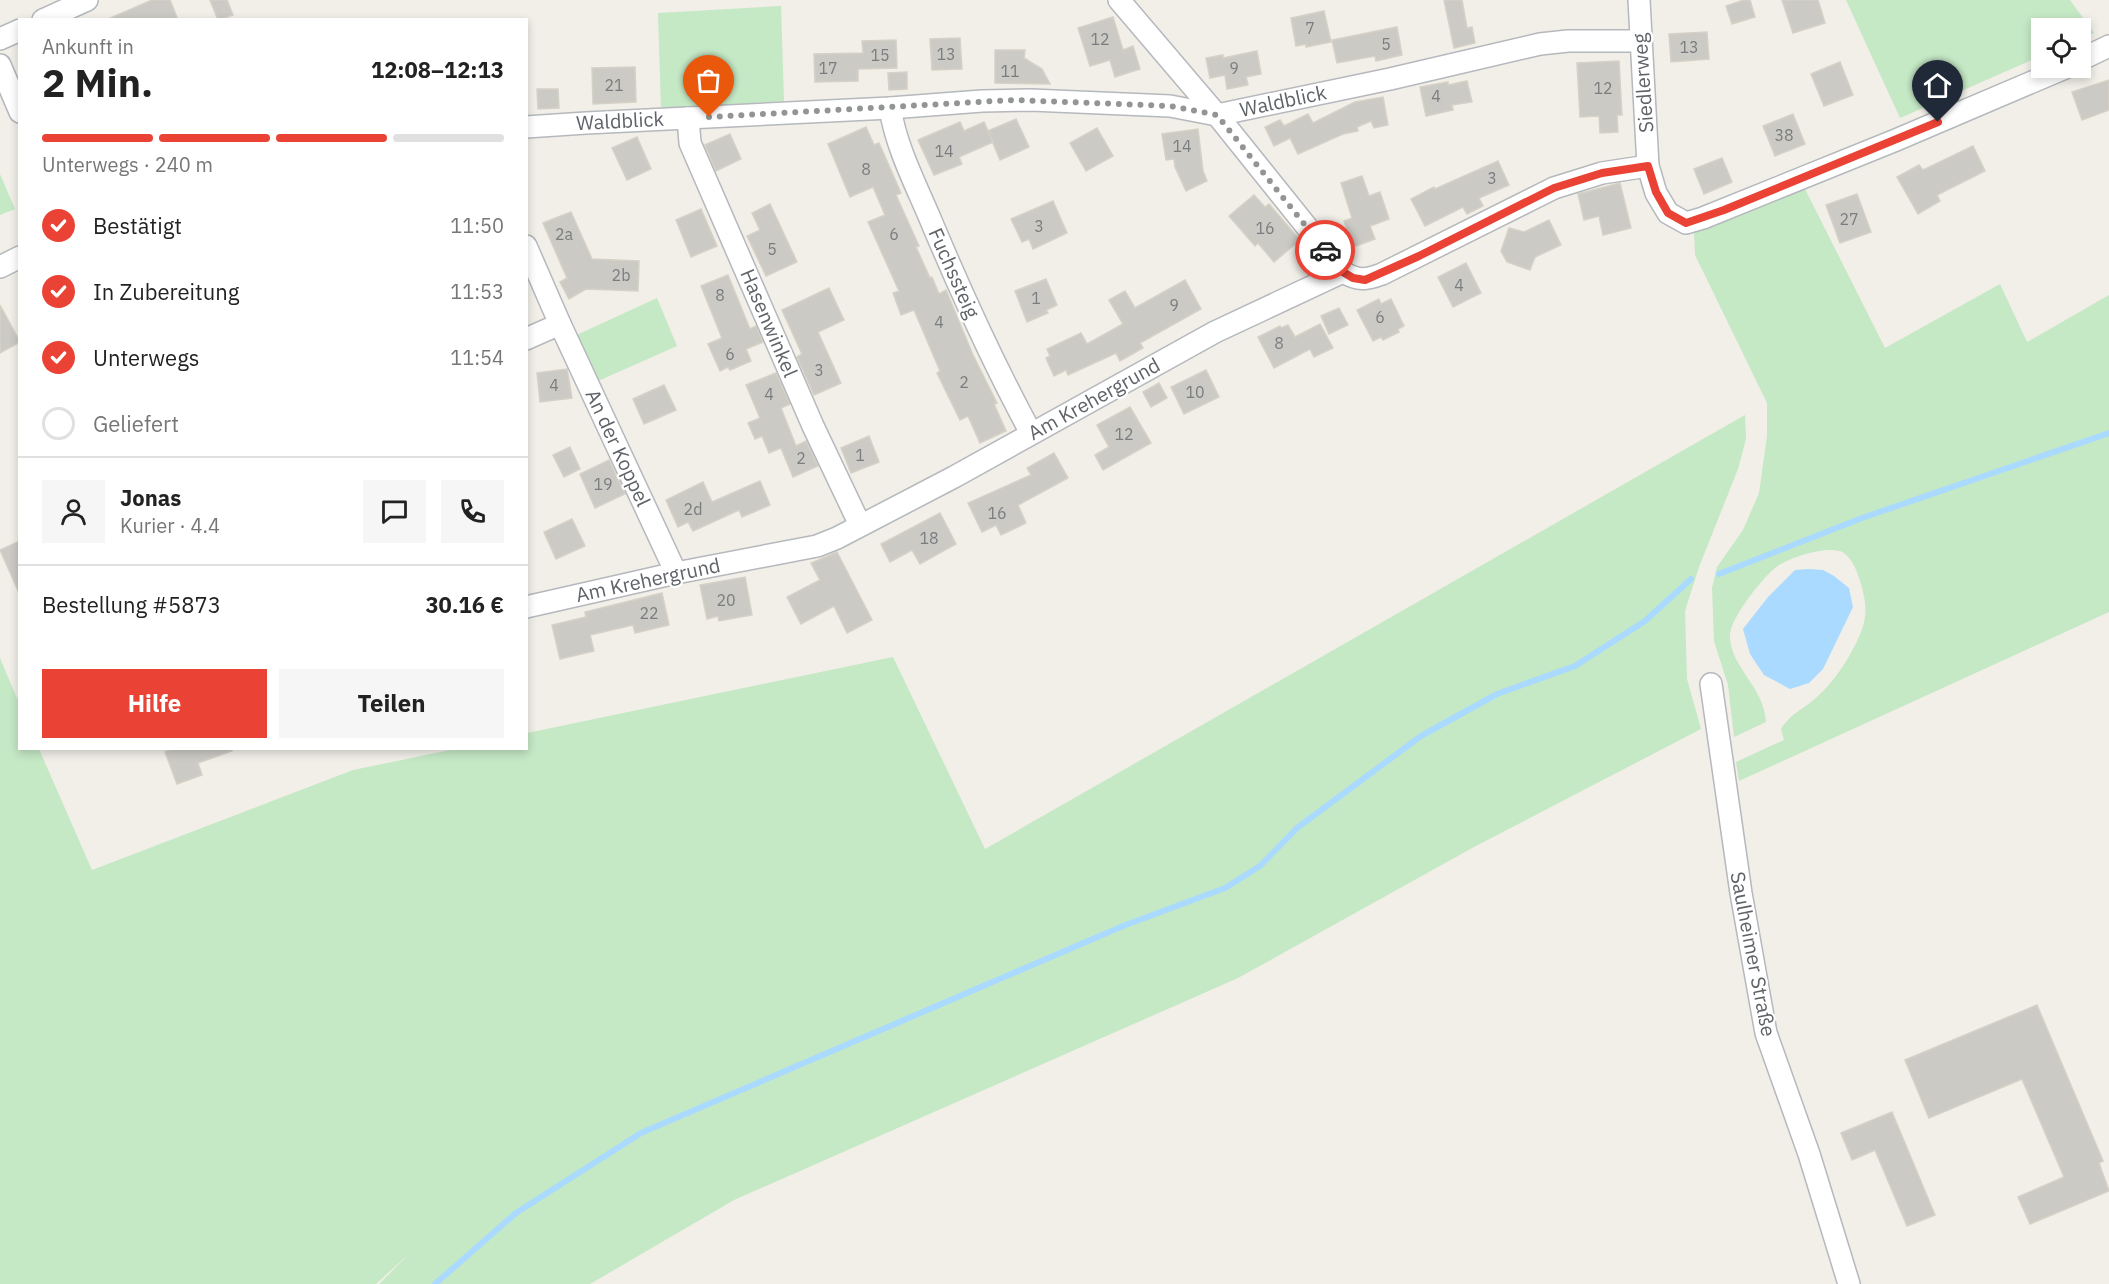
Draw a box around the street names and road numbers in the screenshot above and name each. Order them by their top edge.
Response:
street label: Siedlerweg [1626,32,1659,134]
street label: Waldblick [1237,78,1329,123]
street label: Waldblick [575,105,665,136]
street label: Fuchssteig [923,223,987,323]
street label: Hasenwinkel [735,265,804,381]
street label: Am Krehergrund [1023,351,1165,446]
street label: An der Koppel [579,385,657,511]
street label: Am Krehergrund [573,551,723,608]
street label: Saulheimer Straße [1724,869,1783,1039]

